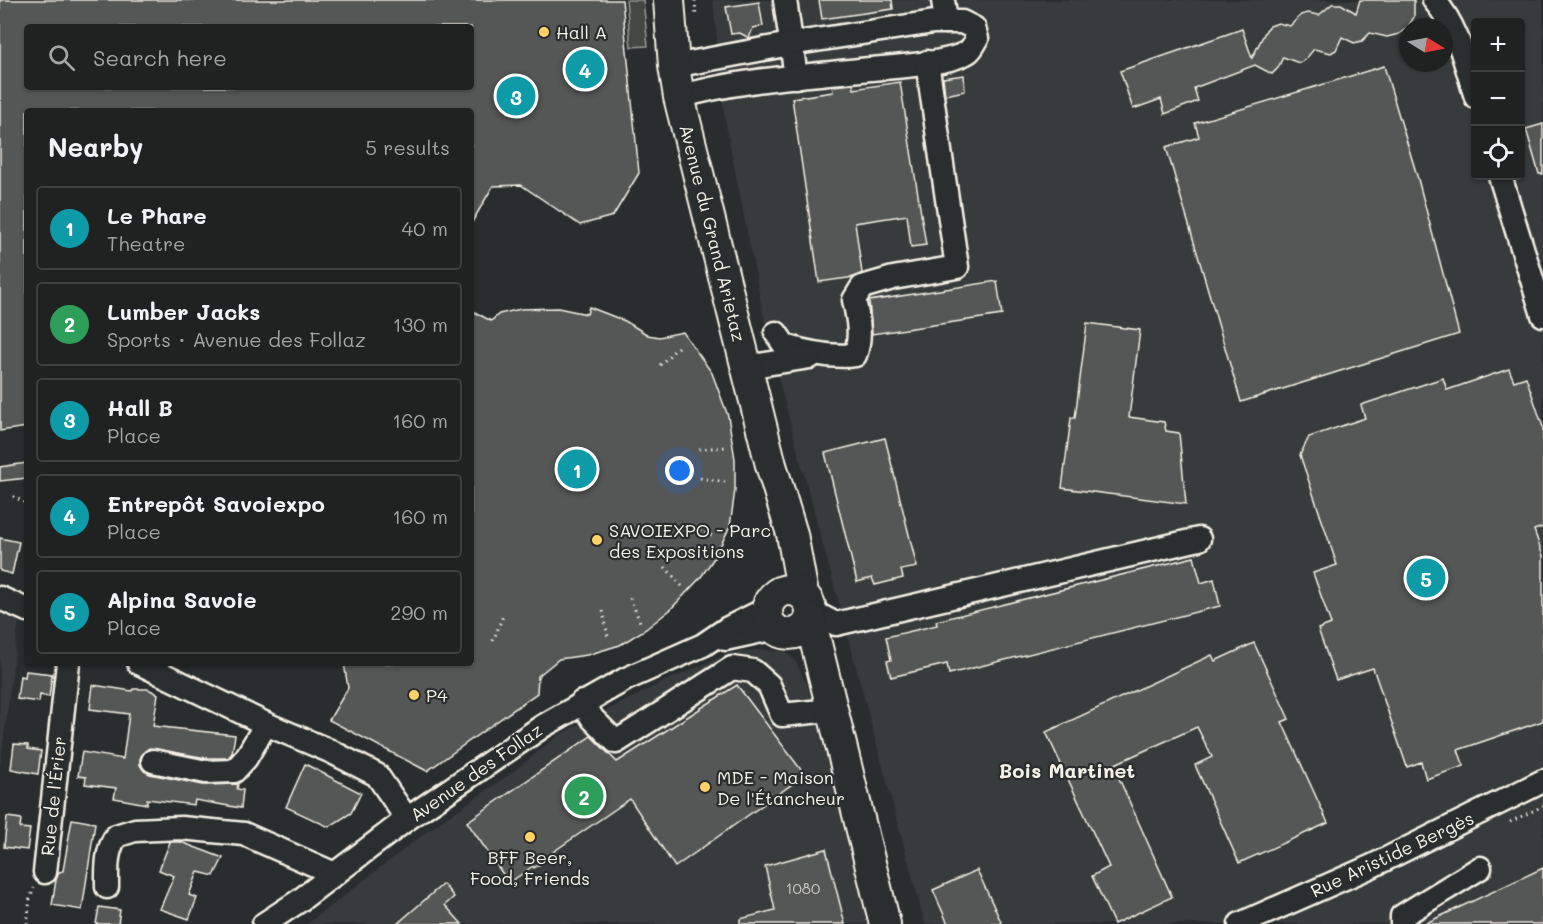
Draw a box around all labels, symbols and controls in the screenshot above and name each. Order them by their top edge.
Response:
north arrow [1399,18,1453,72]
map controls [1471,18,1525,180]
button: + [1471,18,1525,72]
place label: Hall A [556,20,607,44]
search box [24,24,474,90]
marker: Hall A [537,25,551,39]
icon: search [45,41,78,74]
text: Search here [93,43,227,72]
pin: 4 [566,46,604,92]
button: − [1471,72,1525,126]
pin: 3 [496,74,536,118]
street label: Avenue du Grand Arietaz [674,122,752,344]
button: locate [1471,126,1525,180]
text: Nearby [48,130,143,164]
text: 5 results [365,134,450,160]
text: Le Phare [107,201,207,230]
text: 1 [65,215,74,241]
text: 40 m [402,215,448,241]
text: Theatre [107,230,185,256]
text: Lumber Jacks [107,297,260,326]
text: 2 [64,311,75,337]
text: 130 m [393,311,448,337]
text: Sports · Avenue des Follaz [107,326,366,352]
text: Hall B [107,393,173,422]
text: 3 [64,407,76,433]
text: 160 m [392,407,448,433]
text: Place [107,422,161,448]
pin: 1 [558,446,596,492]
your location [665,456,694,485]
text: Entrepôt Savoiexpo [107,489,325,518]
text: 4 [63,503,76,529]
text: 160 m [392,503,448,529]
text: Place [107,518,161,544]
place label: SAVOIEXPO - Parc des Expositions [609,518,771,563]
marker: SAVOIEXPO - Parc des Expositions [590,533,604,547]
pin: 5 [1406,556,1446,600]
text: Alpina Savoie [107,585,257,614]
text: 5 [64,599,75,625]
text: 290 m [390,599,448,625]
text: Place [107,614,161,640]
place label: P4 [426,683,448,707]
marker: P4 [407,688,421,702]
street label: Avenue des Follaz [405,717,547,827]
street label: Rue de l'Érier [35,735,71,857]
district label: Bois Martinet [999,757,1135,783]
place label: MDE - Maison De l'Étancheur [717,765,845,810]
pin: 2 [564,774,604,818]
marker: MDE - Maison De l'Étancheur [698,780,712,794]
street label: Rue Aristide Bergès [1306,806,1478,902]
marker: BFF Beer, Food, Friends [523,830,537,844]
place label: BFF Beer, Food, Friends [470,845,590,890]
house number: 1080 [786,878,820,898]

